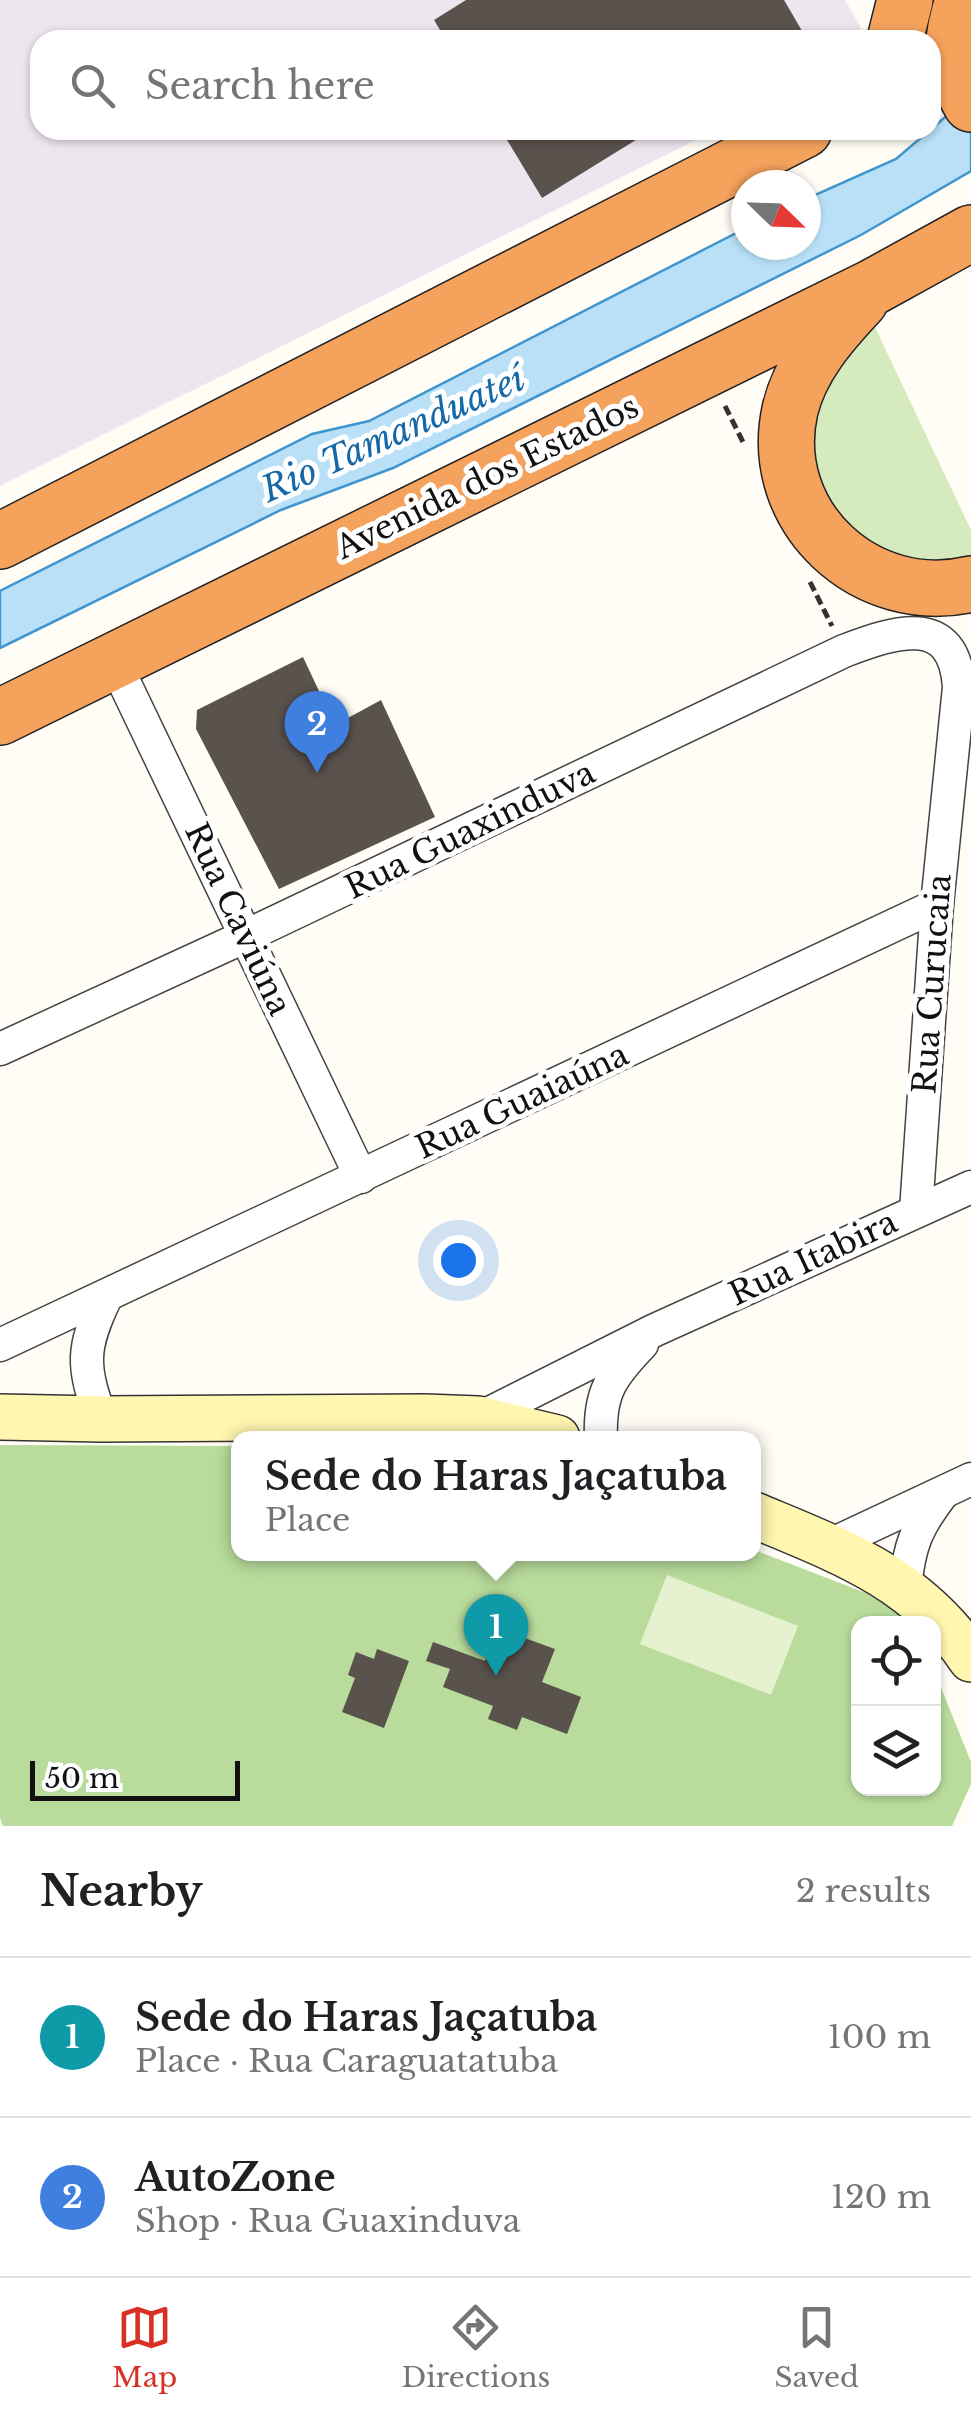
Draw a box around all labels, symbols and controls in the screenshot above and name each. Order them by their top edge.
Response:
search box [30,30,941,140]
icon: search [65,58,120,113]
text: Search here [145,62,375,109]
north arrow [731,170,821,260]
water label: Rio Tamanduateí [254,355,534,511]
street label: Avenida dos Estados [328,386,645,568]
pin: 2 [284,690,350,773]
street label: Rua Guaxinduva [339,752,602,908]
street label: Rua Caviúna [176,816,300,1022]
street label: Rua Curucaia [904,872,960,1095]
street label: Rua Guaiaúna [409,1034,635,1168]
street label: Rua Itabira [723,1202,904,1314]
your location [433,1235,484,1286]
popup [231,1431,761,1561]
text: Sede do Haras Jaçatuba [265,1453,727,1500]
text: Place [265,1500,350,1540]
pin: 1 [464,1594,528,1676]
map controls [851,1616,941,1796]
button: locate [851,1616,941,1706]
button: layers [851,1706,941,1796]
scale bar [30,1756,240,1800]
text: 50 m [45,1761,119,1796]
text: Nearby [40,1865,203,1917]
text: 2 results [796,1871,931,1911]
text: Sede do Haras Jaçatuba [135,1994,597,2041]
text: 1 [66,2017,79,2057]
text: 100 m [828,2017,931,2057]
text: Place · Rua Caraguatatuba [135,2041,558,2081]
text: AutoZone [135,2154,336,2201]
text: 2 [62,2177,83,2217]
text: 120 m [831,2177,931,2217]
text: Shop · Rua Guaxinduva [135,2201,520,2241]
tab: Map [112,2300,177,2395]
tab: Directions [401,2300,550,2395]
tab: Saved [774,2300,859,2395]

